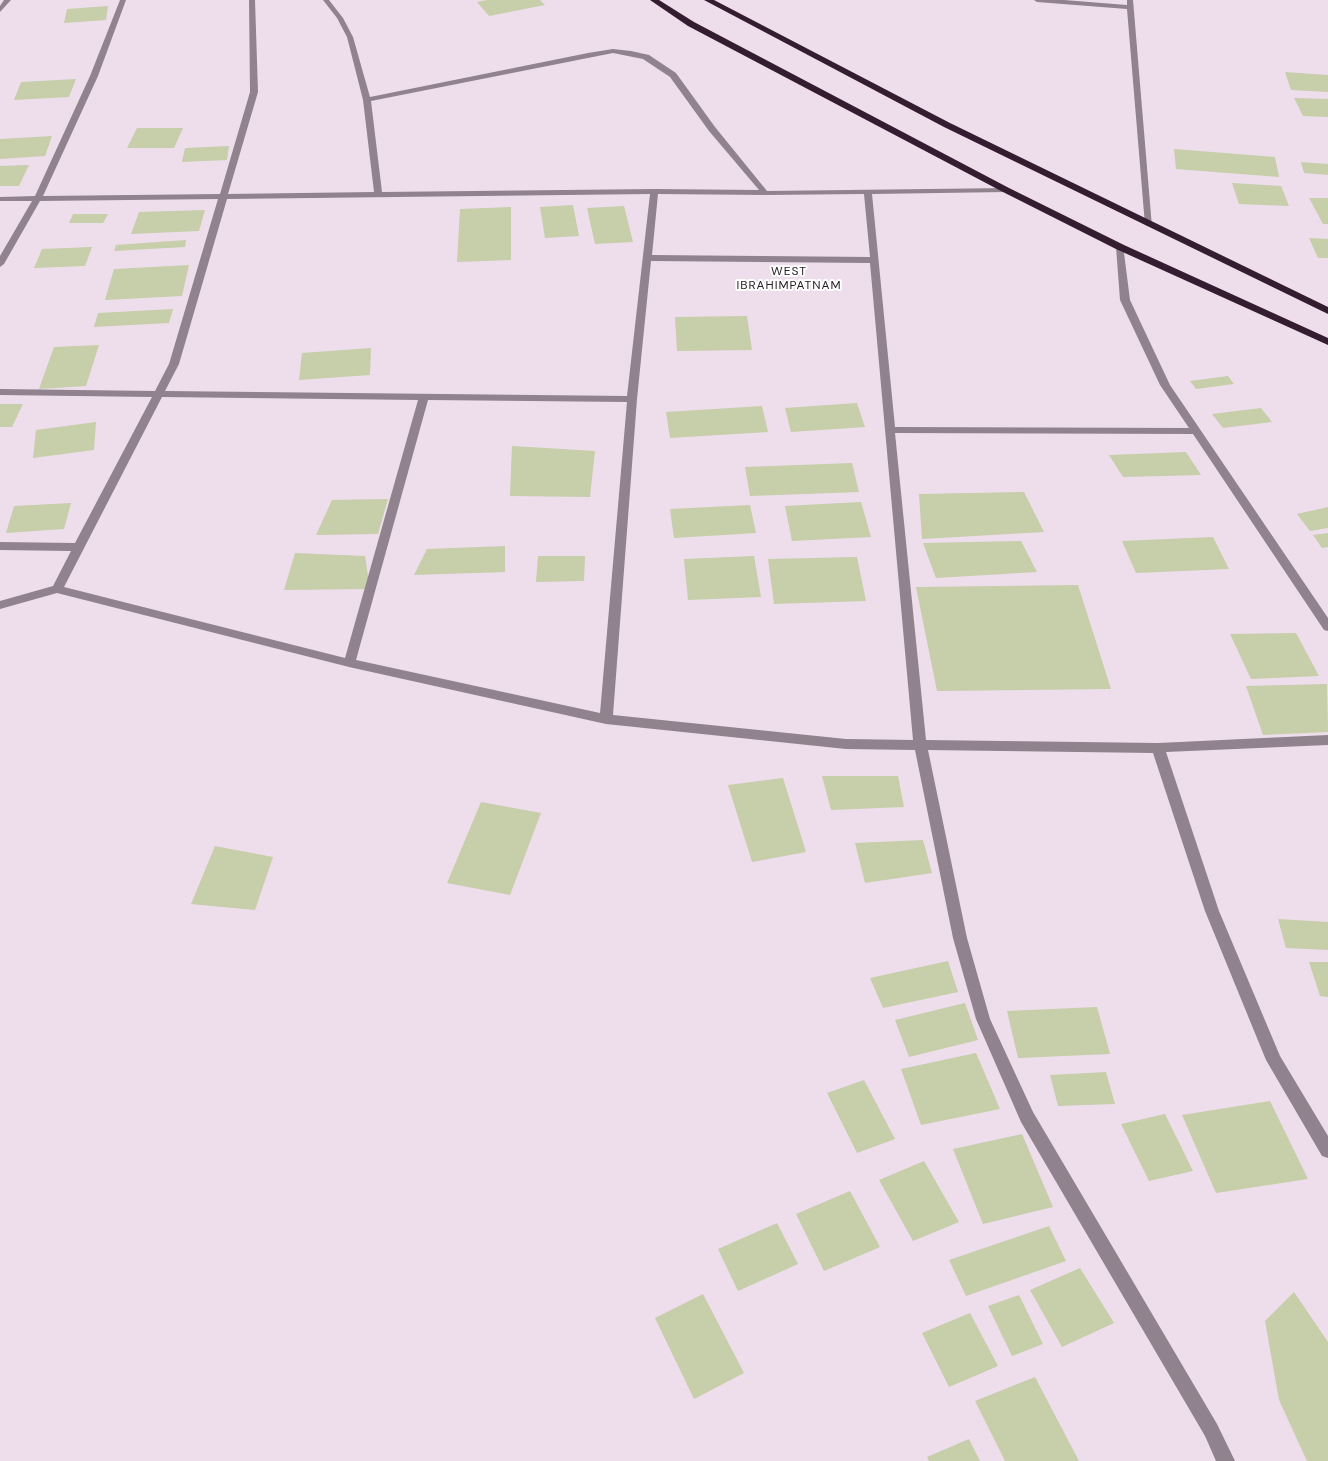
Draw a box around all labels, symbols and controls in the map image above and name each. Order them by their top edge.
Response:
district label: WEST IBRAHIMPATNAM [735,265,843,293]

